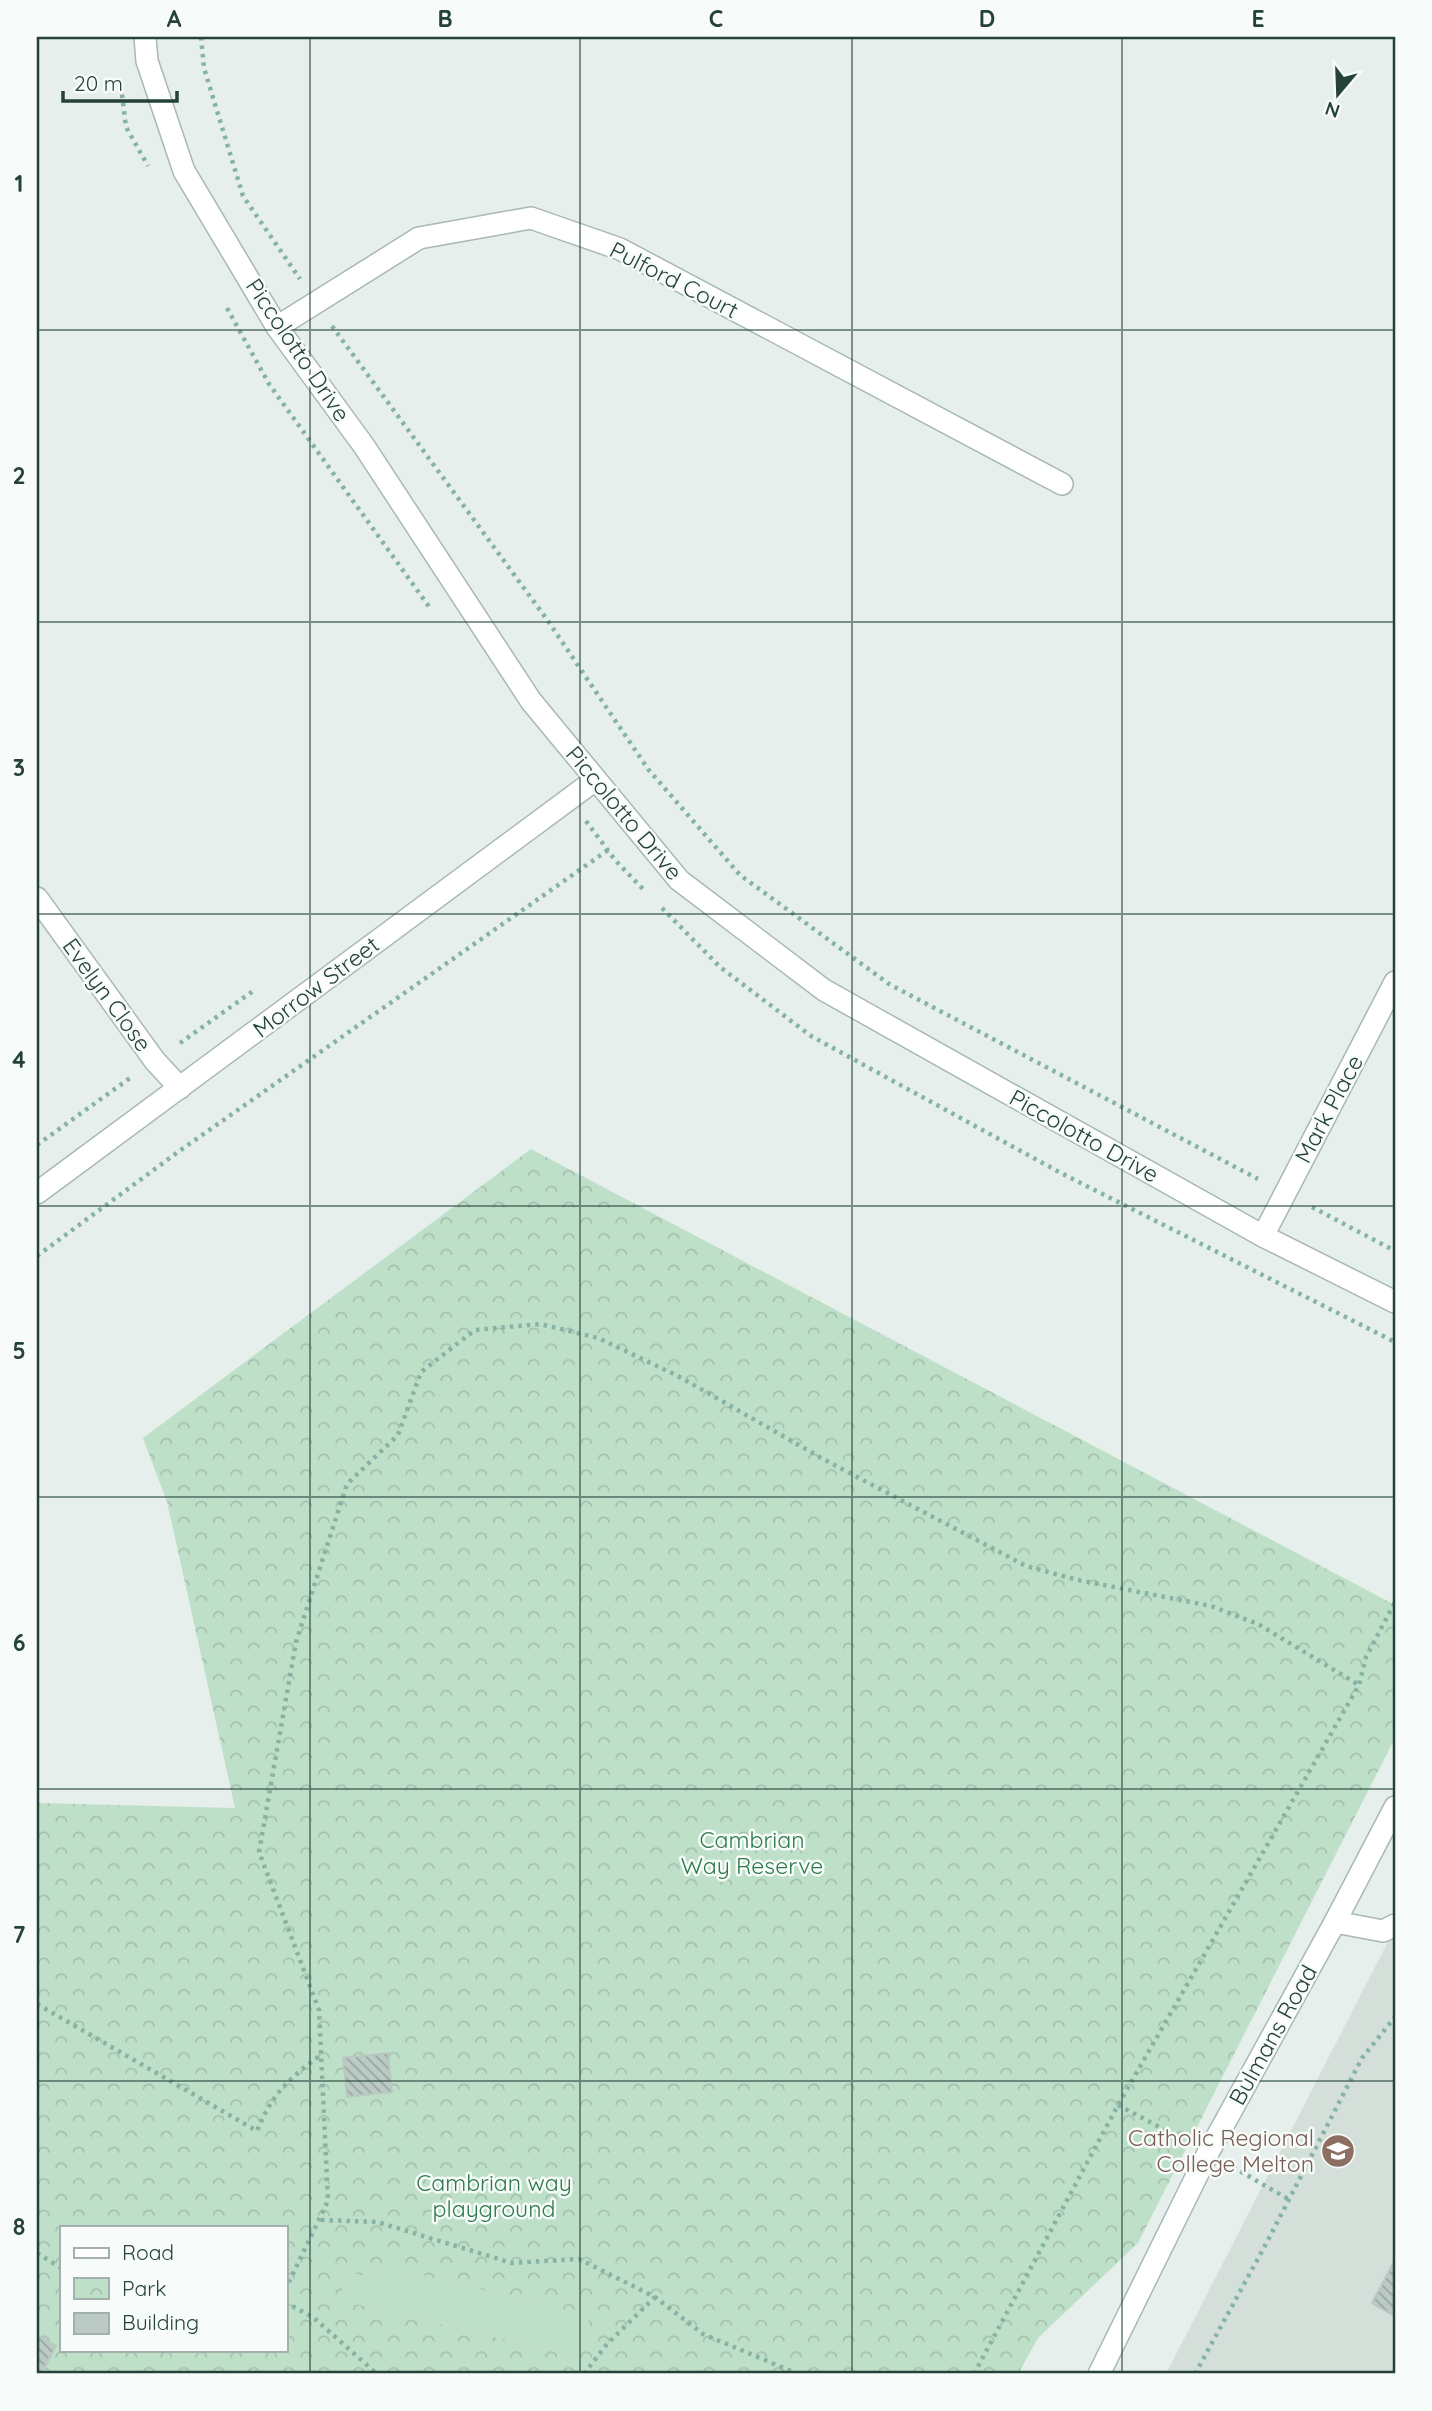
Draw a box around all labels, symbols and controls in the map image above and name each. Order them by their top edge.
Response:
text: A [167,4,182,33]
text: B [437,4,453,33]
text: C [709,4,723,33]
text: D [979,4,995,33]
text: E [1251,4,1265,33]
scale bar [63,60,177,104]
north arrow [1302,60,1372,130]
text: 20 m [74,70,123,96]
text: N [1322,96,1343,124]
text: 1 [15,169,23,198]
street label: Pulford Court [605,235,744,324]
street label: Piccolotto Drive [240,273,357,427]
text: 2 [12,461,26,490]
street label: Piccolotto Drive [560,740,689,886]
text: 3 [13,753,25,782]
street label: Morrow Street [247,930,385,1043]
street label: Evelyn Close [57,932,158,1057]
text: 4 [12,1045,26,1074]
street label: Mark Place [1288,1050,1369,1168]
street label: Piccolotto Drive [1004,1083,1164,1189]
text: 5 [12,1336,26,1365]
text: 6 [13,1628,25,1657]
park label: Cambrian Way Reserve [681,1825,823,1880]
text: 7 [13,1920,26,1949]
street label: Bulmans Road [1222,1960,1323,2110]
place label: Catholic Regional College Melton [1128,2123,1314,2178]
school or university icon: Catholic Regional College Melton [1319,2132,1357,2170]
park label: Cambrian way playground [416,2168,572,2223]
text: 8 [13,2212,25,2241]
legend [60,2226,287,2352]
text: Road [122,2239,174,2265]
text: Park [122,2275,166,2301]
text: Building [122,2309,199,2335]

